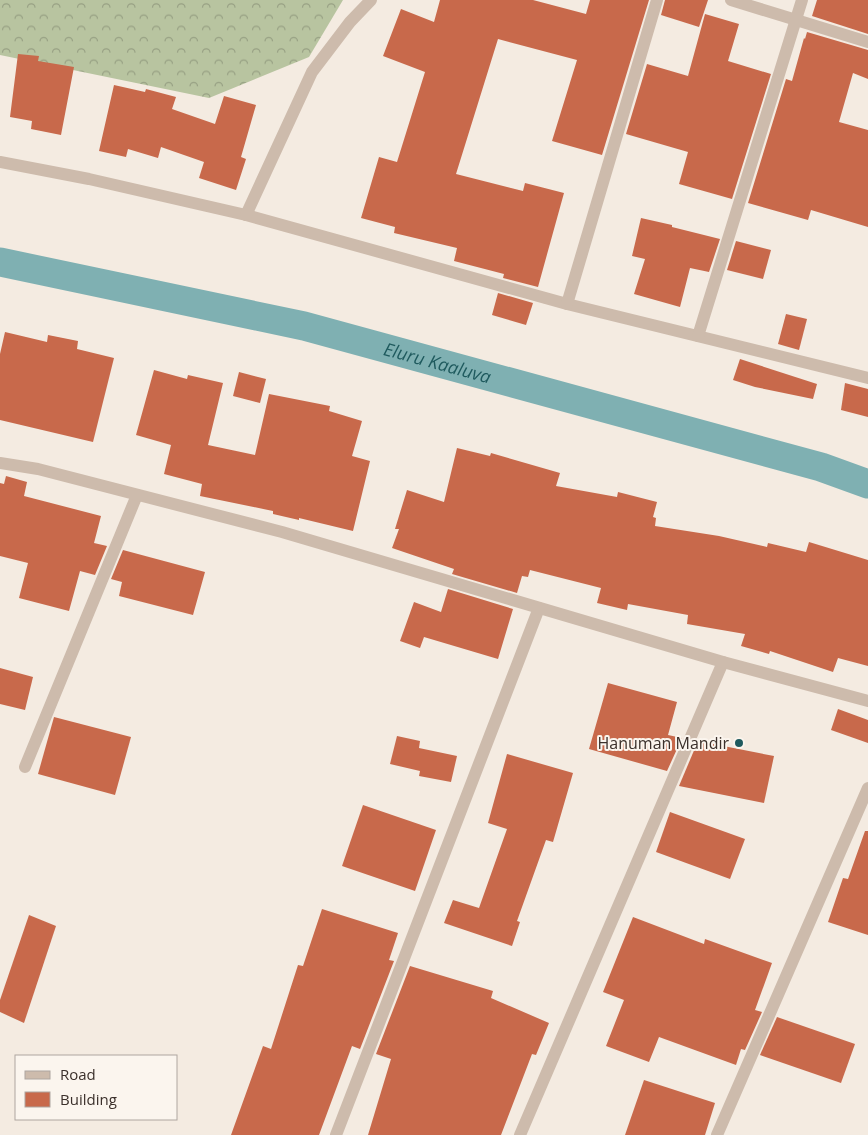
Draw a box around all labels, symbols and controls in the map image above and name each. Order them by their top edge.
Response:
water label: Eluru Kaaluva [381,336,494,388]
place label: Hanuman Mandir [598,732,729,754]
marker: Hanuman Mandir [733,737,745,749]
legend [15,1055,178,1120]
text: Road [60,1064,96,1084]
text: Building [60,1089,117,1109]

